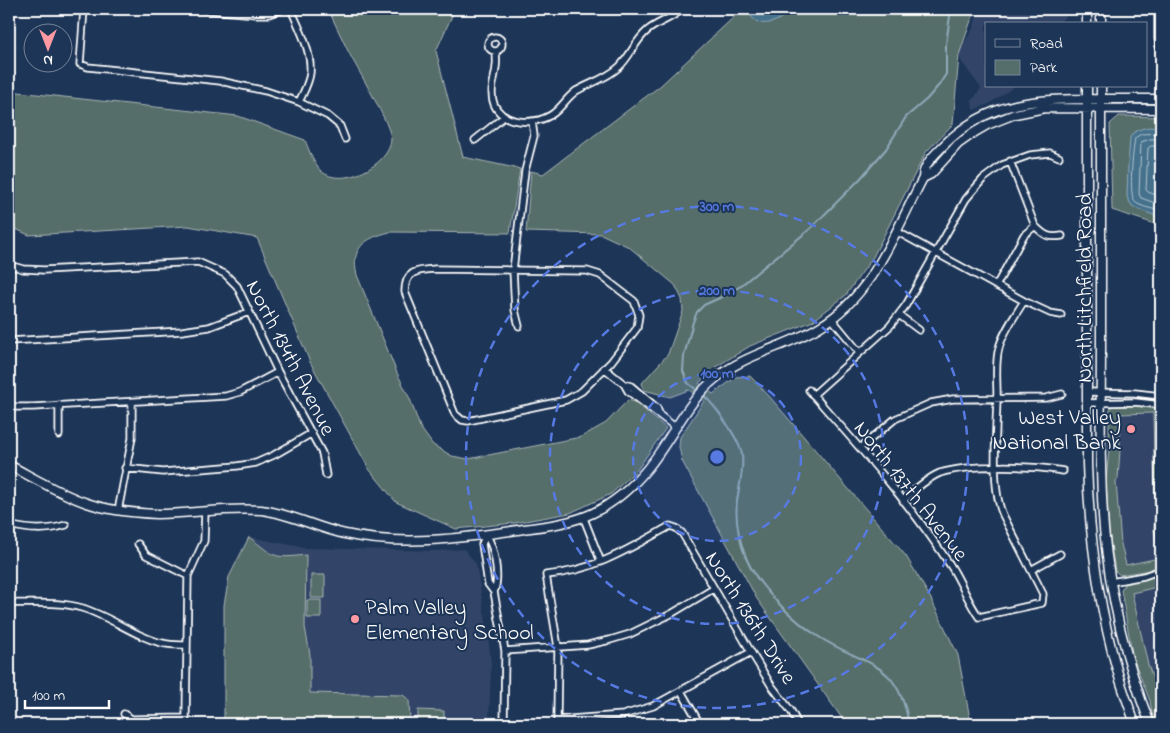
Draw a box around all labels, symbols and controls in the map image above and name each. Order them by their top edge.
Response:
north arrow [22,22,72,72]
legend [985,22,1148,88]
text: Road [1030,33,1063,55]
text: N [43,49,53,70]
text: Park [1030,57,1058,79]
street label: North Litchfield Road [1070,193,1102,383]
text: 300 m [699,196,735,218]
street label: North 134th Avenue [236,275,342,442]
text: 200 m [698,280,735,302]
text: 100 m [700,363,734,385]
place label: West Valley National Bank [992,403,1121,460]
street label: North 137th Avenue [844,415,975,569]
marker: West Valley National Bank [1125,423,1137,435]
centre of rings [708,448,726,466]
street label: North 136th Drive [696,546,803,691]
place label: Palm Valley Elementary School [365,593,534,651]
marker: Palm Valley Elementary School [349,613,361,625]
scale bar [25,678,109,710]
text: 100 m [32,685,65,707]

